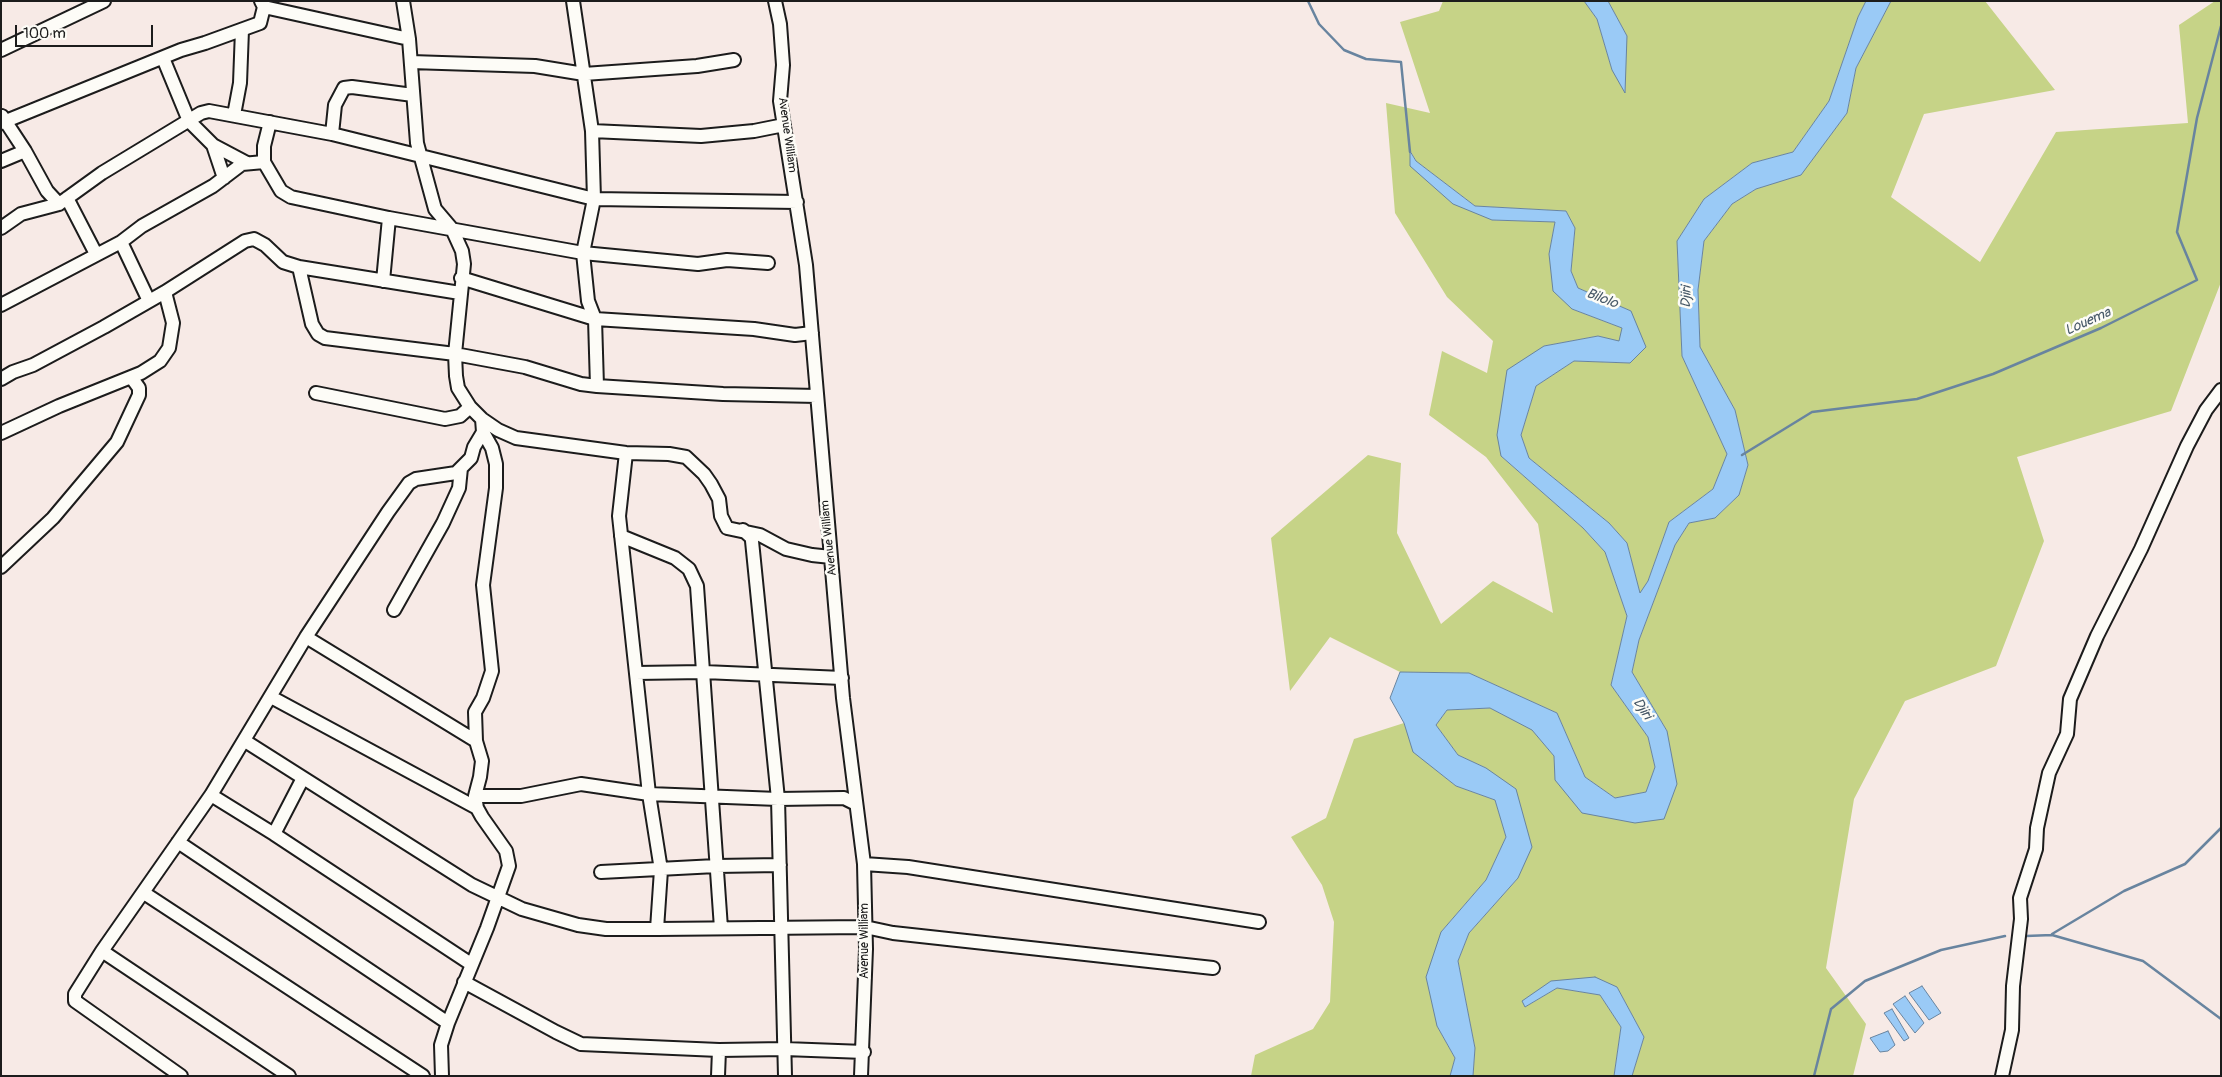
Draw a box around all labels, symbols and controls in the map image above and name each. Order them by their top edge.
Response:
scale bar [18,15,155,47]
text: 100 m [23,24,66,43]
street label: Avenue William [775,96,799,174]
water label: Bilolo [1584,285,1620,313]
water label: Djiri [1678,286,1696,308]
water label: Louema [2063,305,2113,339]
street label: Avenue William [818,499,840,577]
water label: Djiri [1629,695,1655,723]
street label: Avenue William [858,903,872,979]

